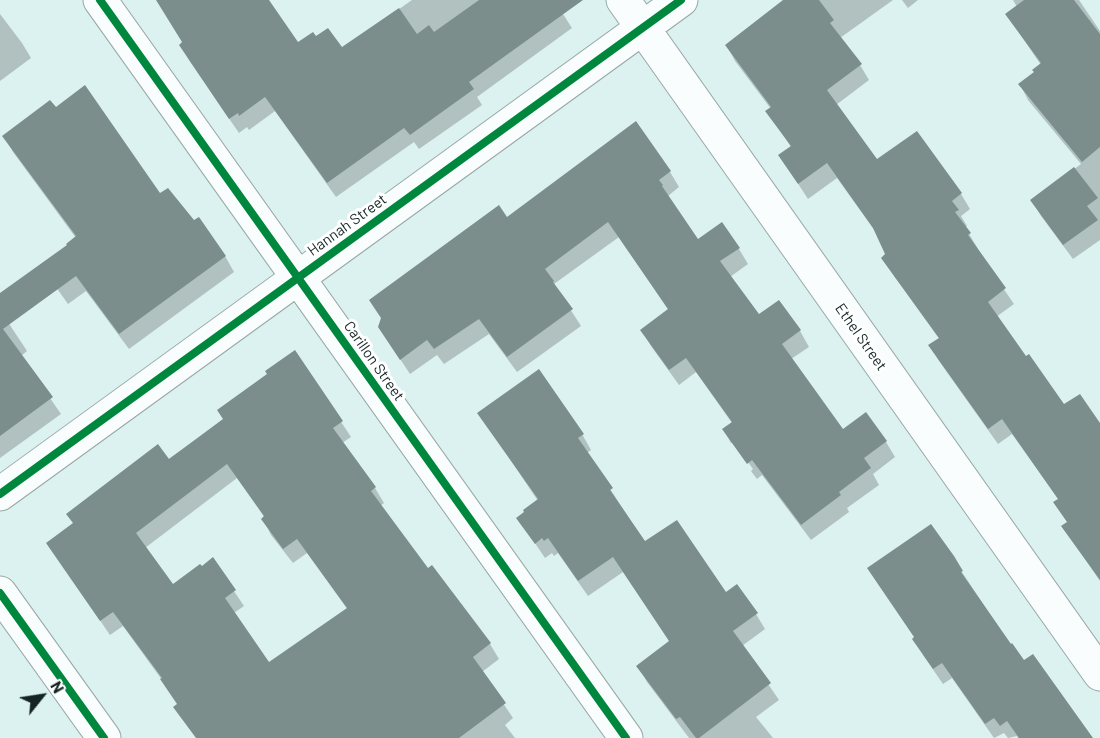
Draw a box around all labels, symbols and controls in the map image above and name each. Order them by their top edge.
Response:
street label: Hannah Street [304,190,390,260]
street label: Ethel Street [831,300,891,374]
street label: Carillon Street [340,318,408,404]
north arrow [12,666,72,726]
text: N [47,677,69,696]

